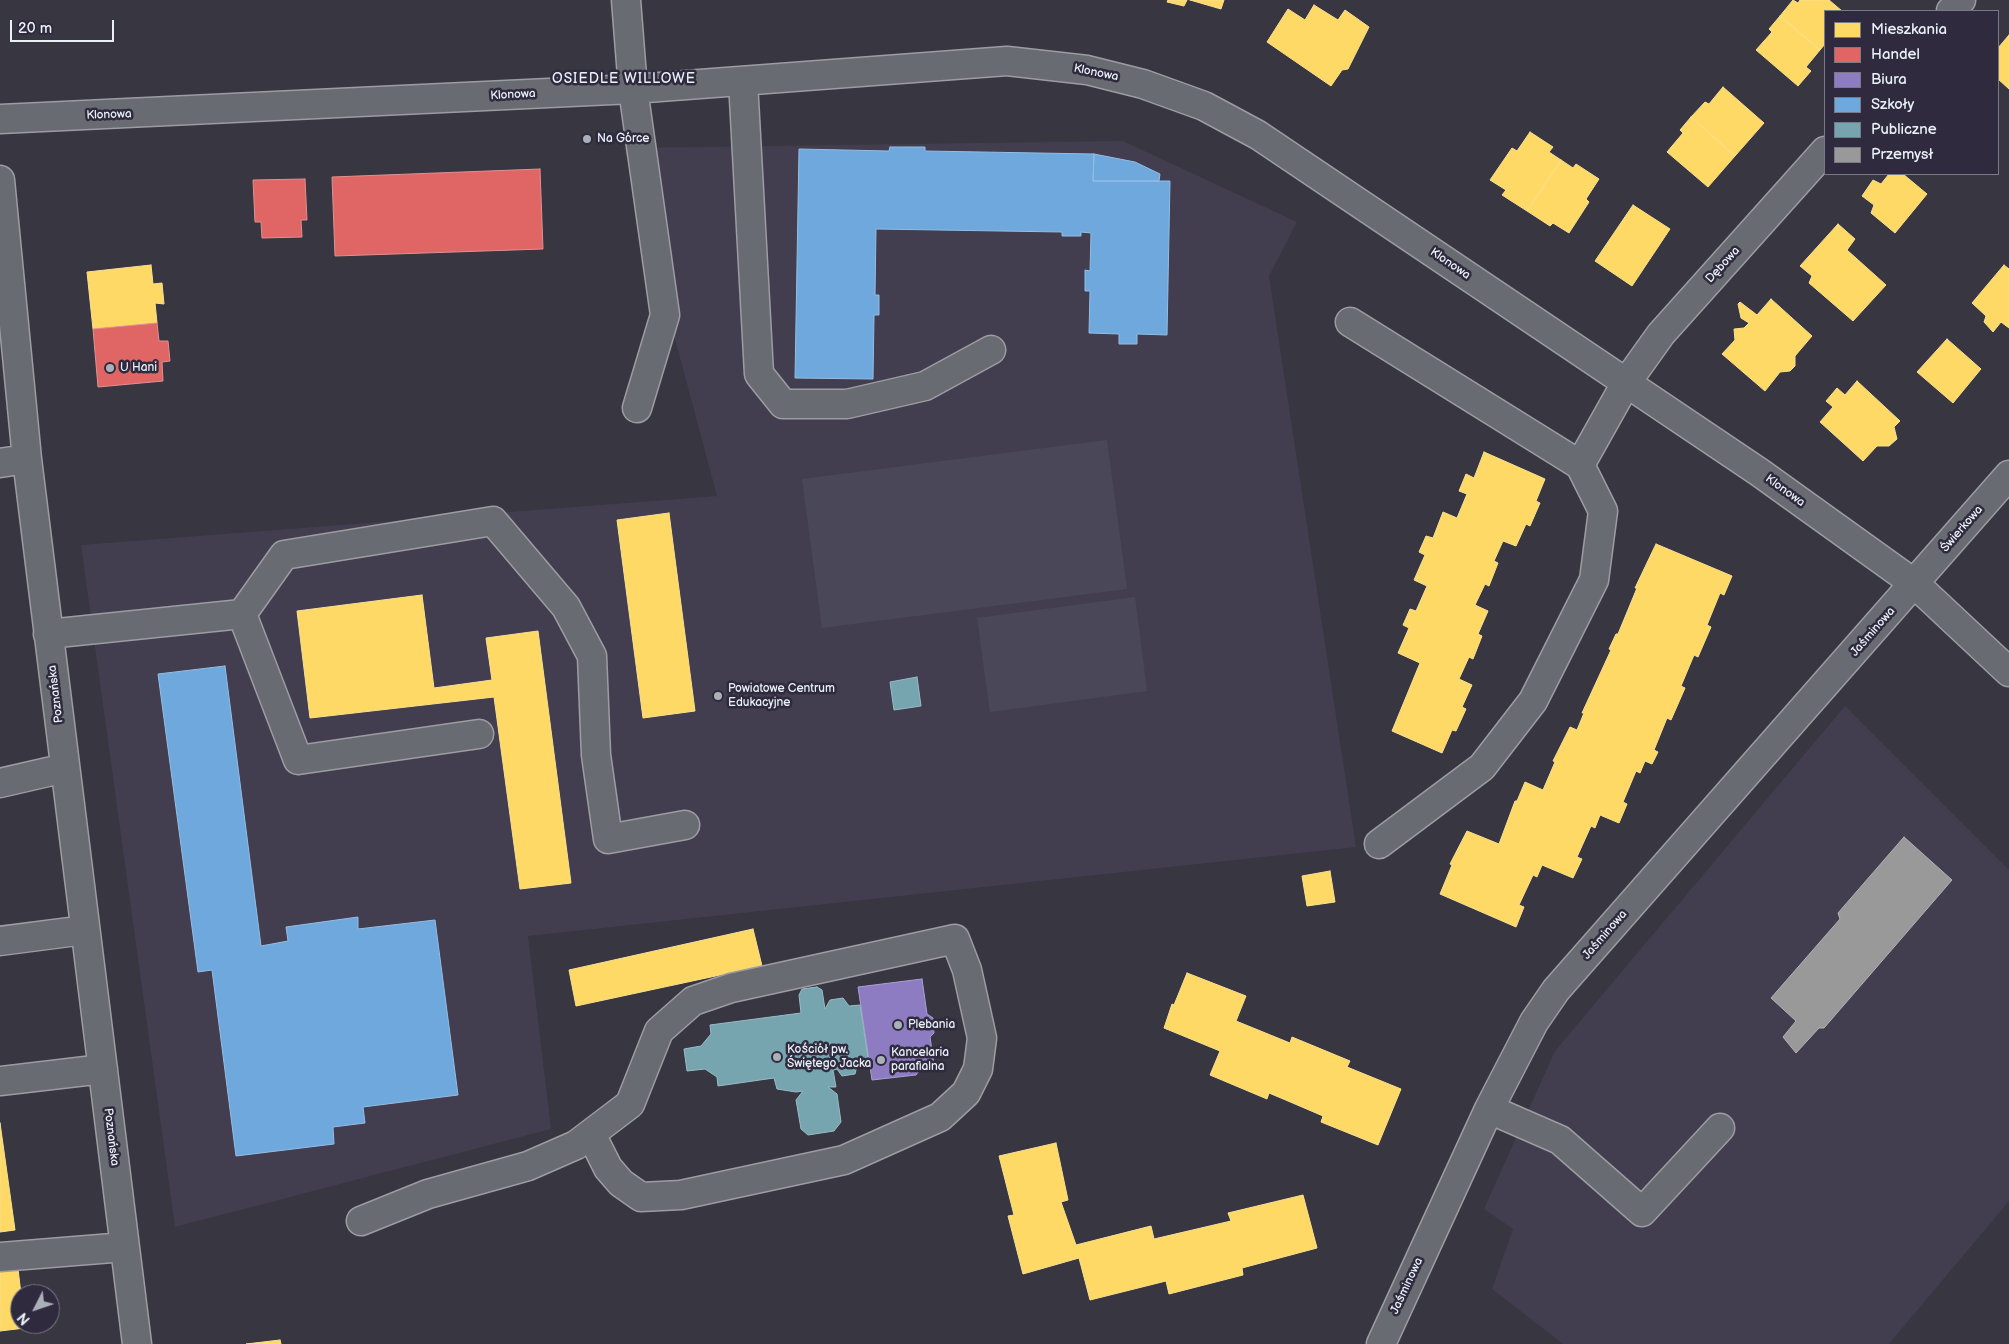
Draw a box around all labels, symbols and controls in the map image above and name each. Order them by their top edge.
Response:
scale bar [12,10,116,42]
legend [1824,10,1999,175]
text: 20 m [18,19,52,38]
text: Mieszkania [1871,20,1947,39]
text: Handel [1871,45,1920,64]
street label: Klonowa [1072,62,1120,84]
text: Biura [1871,70,1907,89]
district label: OSIEDLE WILLOWE [550,71,698,87]
street label: Klonowa [490,87,536,103]
text: Szkoły [1871,95,1914,114]
street label: Klonowa [86,107,132,123]
text: Publiczne [1871,120,1937,139]
place label: Na Górce [597,132,649,146]
marker: Na Górce [581,133,593,145]
text: Przemysł [1871,145,1933,164]
street label: Dębowa [1703,244,1743,286]
street label: Klonowa [1427,245,1473,283]
place label: U Hani [120,361,157,375]
marker: U Hani [104,362,116,374]
street label: Klonowa [1762,472,1808,510]
street label: Świerkowa [1938,503,1986,555]
street label: Jaśminowa [1848,604,1898,660]
street label: Poznańska [45,664,67,724]
place label: Powiatowe Centrum Edukacyjne [728,682,835,710]
marker: Powiatowe Centrum Edukacyjne [712,690,724,702]
street label: Jaśminowa [1580,907,1630,963]
place label: Plebania [908,1018,955,1032]
marker: Plebania [892,1019,904,1031]
place label: Kościół pw. Świętego Jacka [787,1043,871,1071]
place label: Kancelaria parafialna [891,1046,949,1074]
marker: Kościół pw. Świętego Jacka [771,1051,783,1063]
marker: Kancelaria parafialna [875,1054,887,1066]
street label: Poznańska [100,1107,122,1167]
street label: Jaśminowa [1388,1256,1426,1316]
north arrow [10,1284,60,1334]
text: N [14,1309,34,1328]

